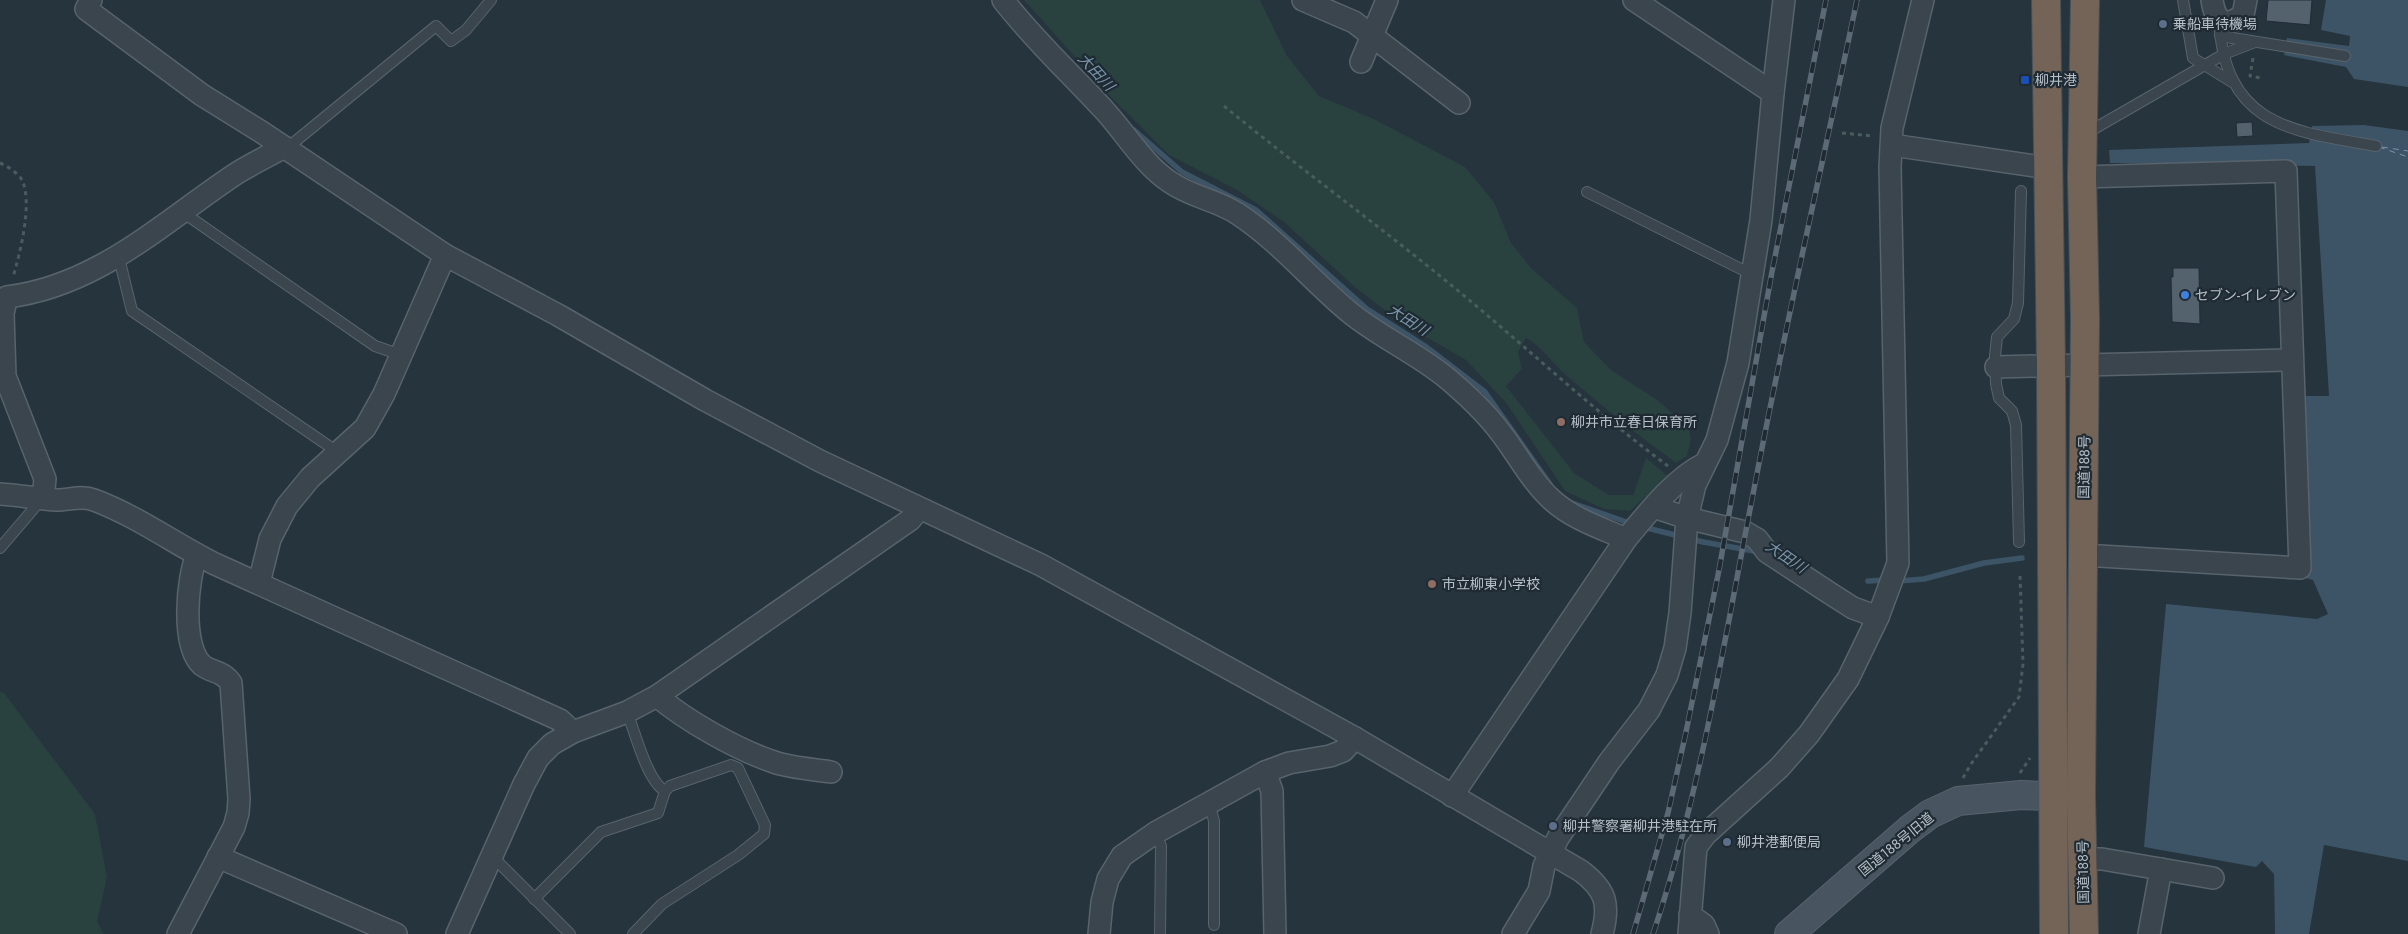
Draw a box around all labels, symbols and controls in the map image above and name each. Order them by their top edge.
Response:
place label: 乗船車待機場 [2173,14,2257,34]
marker: 乗船車待機場 [2157,18,2169,30]
water label: 大田川 [1073,48,1121,97]
place label: 柳井港 [2035,70,2077,90]
marker: 柳井港 [2019,74,2031,86]
place label: セブン-イレブン [2195,285,2296,305]
marker: セブン-イレブン [2179,289,2191,301]
water label: 大田川 [1383,299,1435,342]
place label: 柳井市立春日保育所 [1571,412,1697,432]
marker: 柳井市立春日保育所 [1555,416,1567,428]
street label: 国道188号 [2073,435,2095,499]
water label: 大田川 [1761,535,1812,580]
place label: 市立柳東小学校 [1442,574,1540,594]
marker: 市立柳東小学校 [1426,578,1438,590]
street label: 国道188号旧道 [1854,807,1938,881]
place label: 柳井警察署柳井港駐在所 [1563,816,1717,836]
marker: 柳井警察署柳井港駐在所 [1547,820,1559,832]
place label: 柳井港郵便局 [1737,832,1821,852]
marker: 柳井港郵便局 [1721,836,1733,848]
street label: 国道188号 [2072,840,2094,904]

